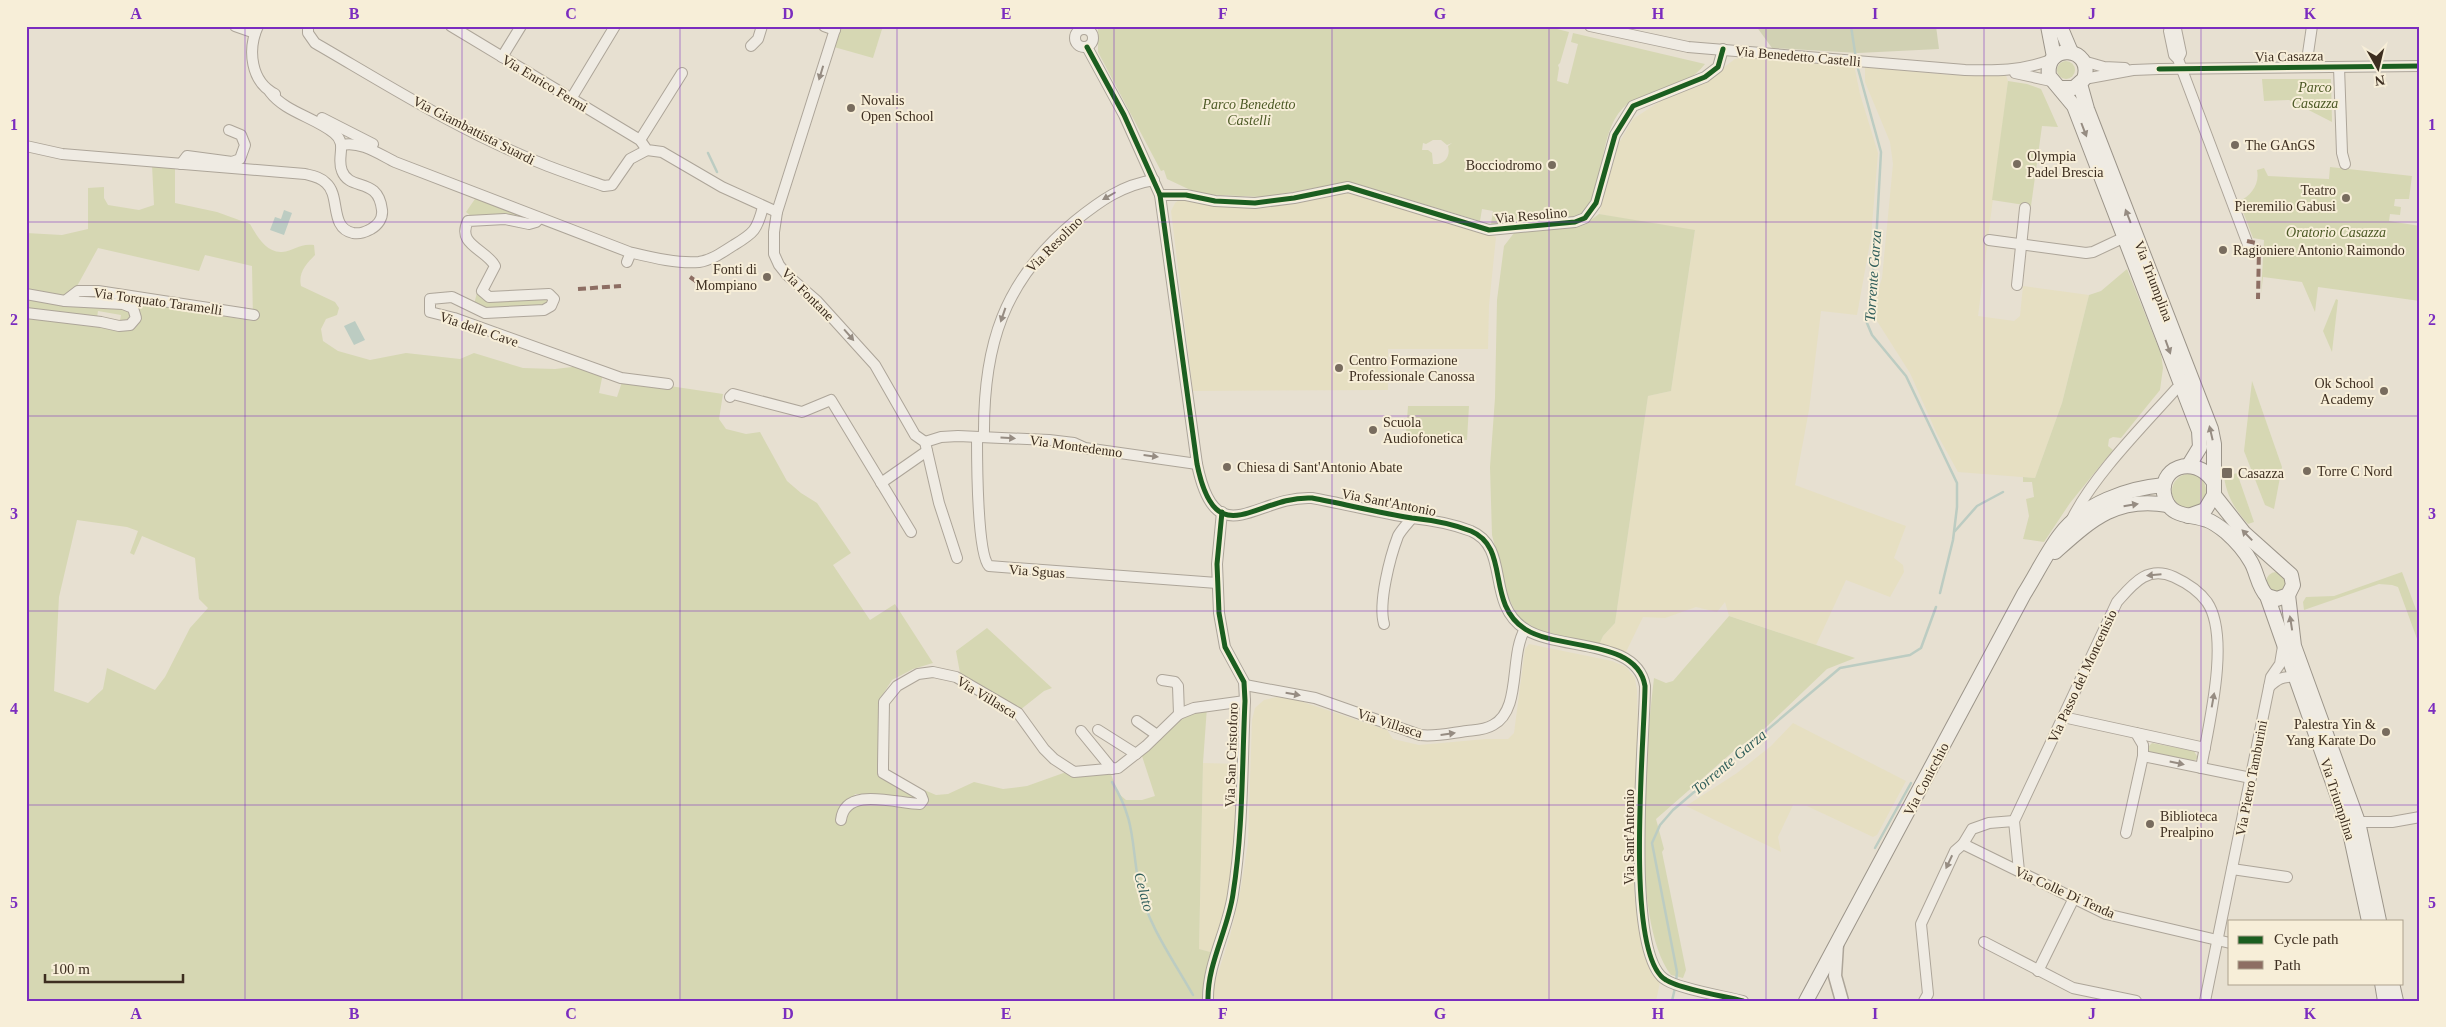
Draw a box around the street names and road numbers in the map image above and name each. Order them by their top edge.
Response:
street label: Via Benedetto Castelli [1735,44,1861,69]
street label: Via Casazza [2255,48,2324,65]
street label: Via Enrico Fermi [499,52,590,115]
street label: Via Giambattista Suardi [410,93,537,168]
street label: Via Resolino [1494,205,1568,226]
street label: Via Resolino [1023,213,1085,275]
street label: Via Triumplina [2131,239,2176,324]
street label: Via Fontane [778,265,837,324]
street label: Via Torquato Taramelli [93,285,223,318]
street label: Via delle Cave [437,309,520,350]
street label: Via Montedenno [1029,433,1123,460]
street label: Via Sant'Antonio [1340,486,1438,519]
street label: Via Sguas [1008,562,1066,581]
street label: Via Passo del Moncenisio [2045,607,2120,745]
street label: Via Villasca [954,674,1020,722]
street label: Via San Cristoforo [1222,702,1241,808]
street label: Via Villasca [1355,706,1425,741]
street label: Via Pietro Tamburini [2233,719,2270,837]
street label: Via Conicchio [1901,740,1952,818]
street label: Via Triumplina [2317,756,2358,843]
street label: Via Sant'Antonio [1622,789,1637,885]
street label: Via Colle Di Tenda [2012,864,2118,922]

